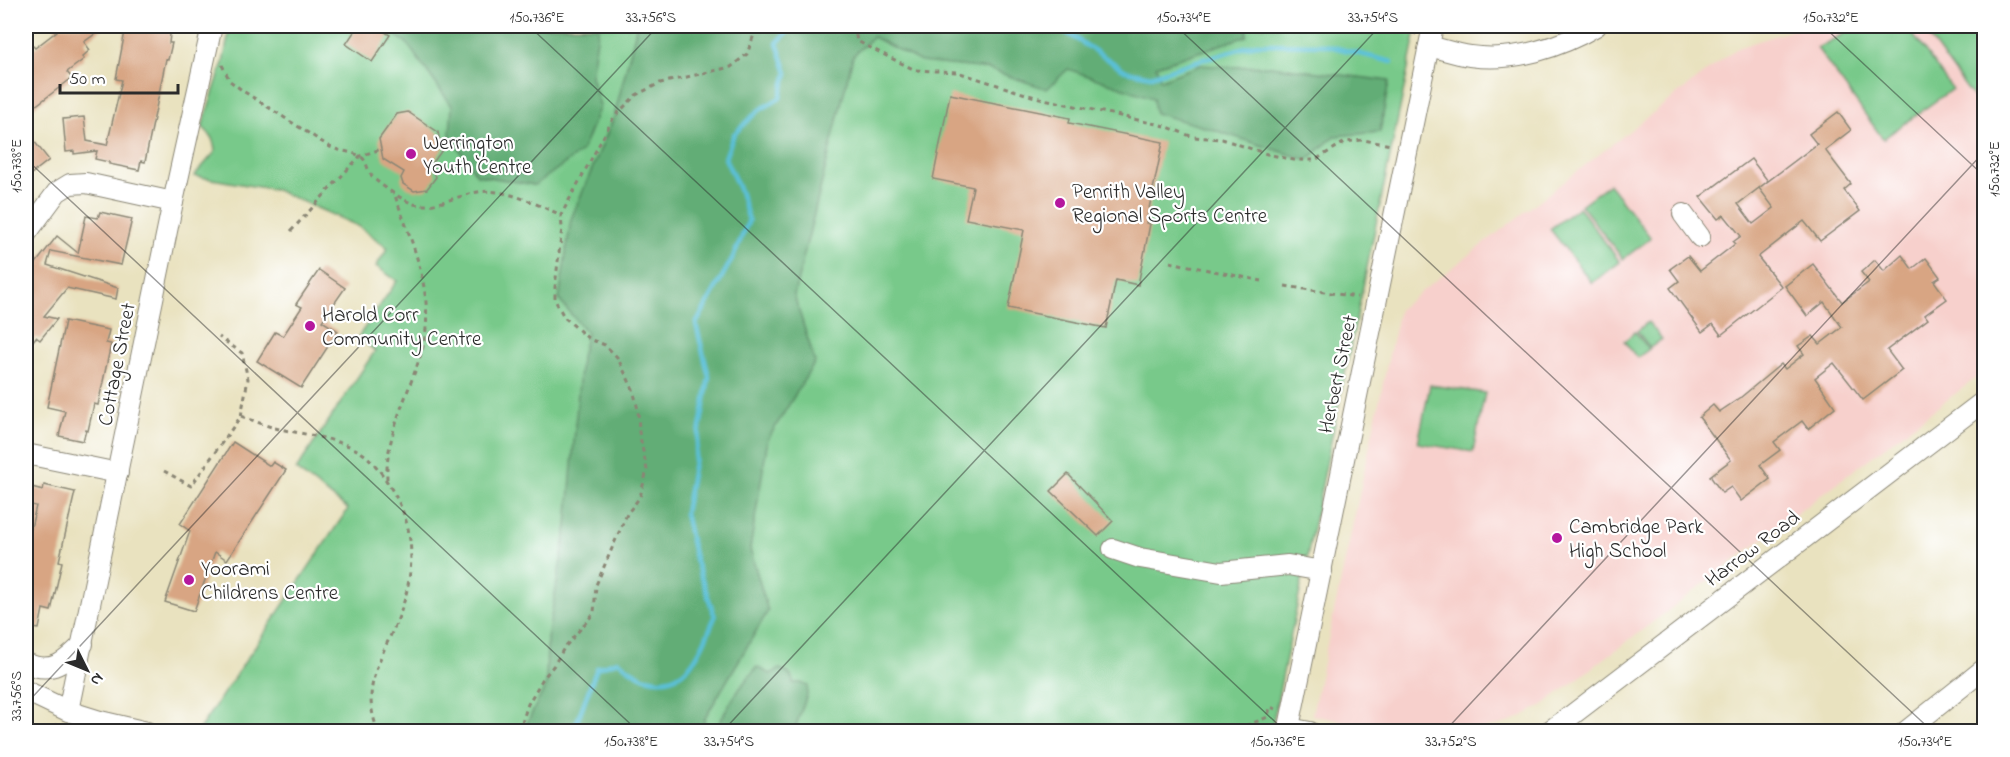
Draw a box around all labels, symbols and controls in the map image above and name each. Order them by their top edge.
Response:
text: 150.736°E [510,7,564,29]
text: 33.756°S [626,7,677,29]
text: 150.734°E [1157,7,1211,29]
text: 33.754°S [1348,7,1398,29]
text: 150.732°E [1803,7,1859,29]
scale bar [60,57,178,95]
text: 50 m [69,67,106,93]
place label: Werrington Youth Centre [423,129,532,183]
text: 150.738°E [6,139,28,193]
text: 150.732°E [1984,141,2006,197]
marker: Werrington Youth Centre [404,147,418,161]
place label: Penrith Valley Regional Sports Centre [1072,178,1268,234]
marker: Penrith Valley Regional Sports Centre [1053,196,1067,210]
street label: Cottage Street [91,300,147,429]
place label: Harold Corr Community Centre [322,301,482,357]
street label: Herbert Street [1312,312,1366,436]
marker: Harold Corr Community Centre [303,319,317,333]
street label: Harrow Road [1699,504,1807,595]
place label: Cambridge Park High School [1569,513,1704,569]
marker: Cambridge Park High School [1550,531,1564,545]
place label: Yoorami Childrens Centre [201,555,339,609]
marker: Yoorami Childrens Centre [182,573,196,587]
north arrow [57,640,117,700]
text: N [84,667,109,691]
text: 33.756°S [6,670,28,721]
text: 150.738°E [604,731,658,753]
text: 33.754°S [704,731,754,753]
text: 150.736°E [1251,731,1305,753]
text: 33.752°S [1425,731,1477,753]
text: 150.734°E [1898,731,1952,753]

